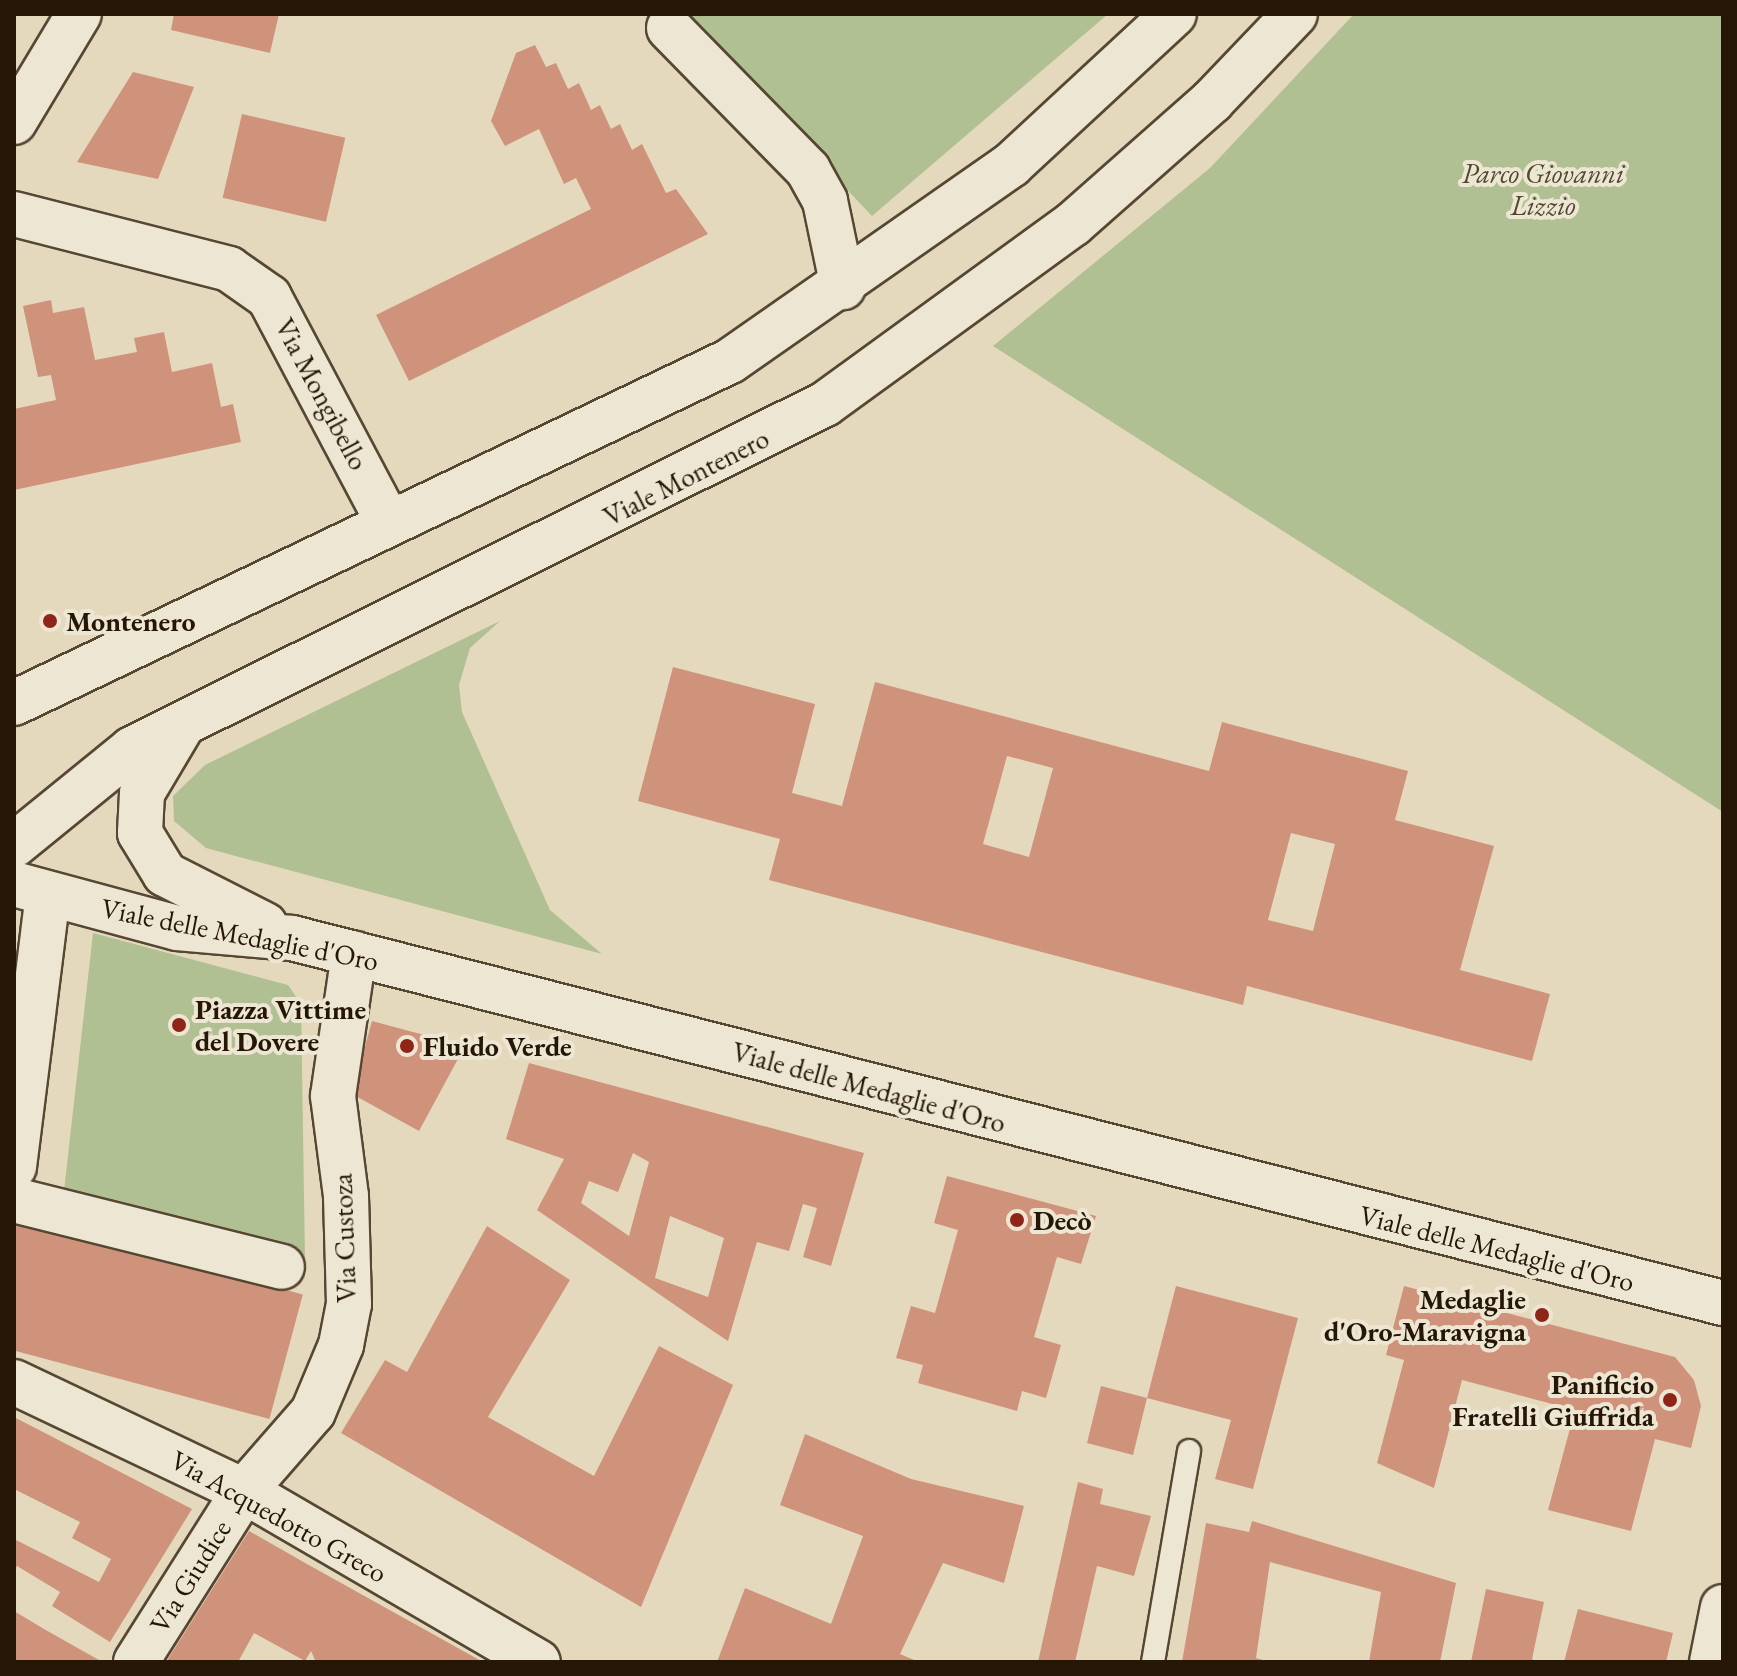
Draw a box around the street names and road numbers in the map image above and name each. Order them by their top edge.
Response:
street label: Via Mongibello [268,312,376,476]
street label: Viale Montenero [598,421,774,533]
street label: Viale delle Medaglie d'Oro [98,891,382,977]
street label: Viale delle Medaglie d'Oro [729,1034,1009,1140]
street label: Via Custoza [325,1173,363,1303]
street label: Viale delle Medaglie d'Oro [1356,1198,1638,1298]
street label: Via Acquedotto Greco [165,1443,393,1589]
street label: Via Giudice [142,1513,238,1639]

